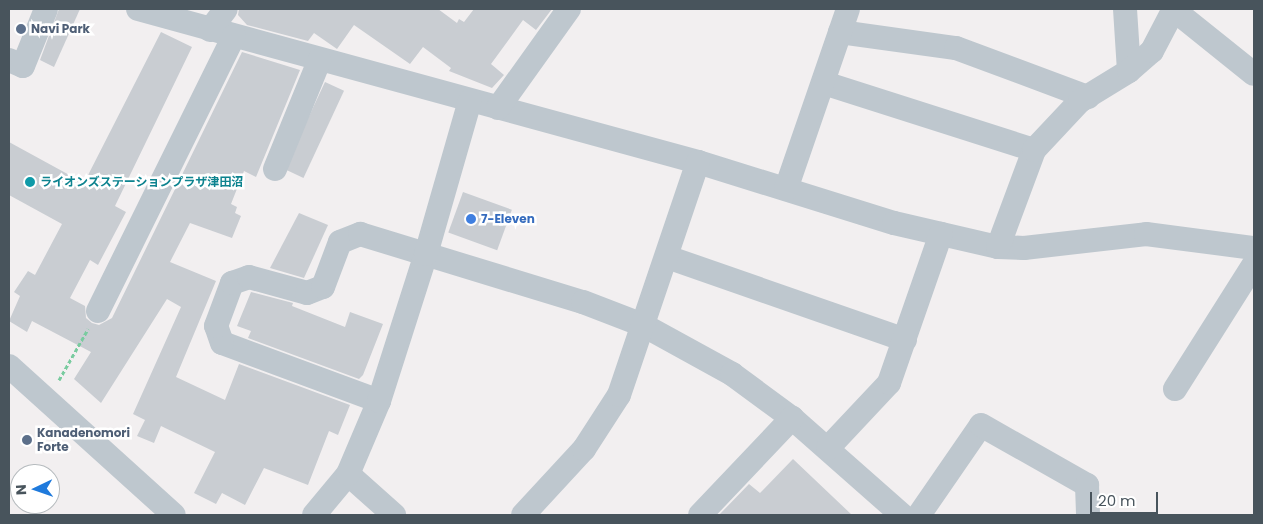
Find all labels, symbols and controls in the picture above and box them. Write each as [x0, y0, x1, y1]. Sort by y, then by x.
place label: Navi Park [31, 22, 90, 36]
marker: Navi Park [15, 23, 27, 35]
place label: ライオンズステーションプラザ津田沼 [40, 175, 244, 189]
marker: ライオンズステーションプラザ津田沼 [24, 176, 36, 188]
place label: 7-Eleven [481, 212, 535, 226]
marker: 7-Eleven [465, 213, 477, 225]
place label: Kanadenomori Forte [37, 426, 130, 454]
marker: Kanadenomori Forte [21, 434, 33, 446]
north arrow [10, 464, 60, 514]
scale bar [1093, 482, 1160, 514]
text: N [11, 484, 31, 496]
text: 20 m [1098, 490, 1136, 511]

